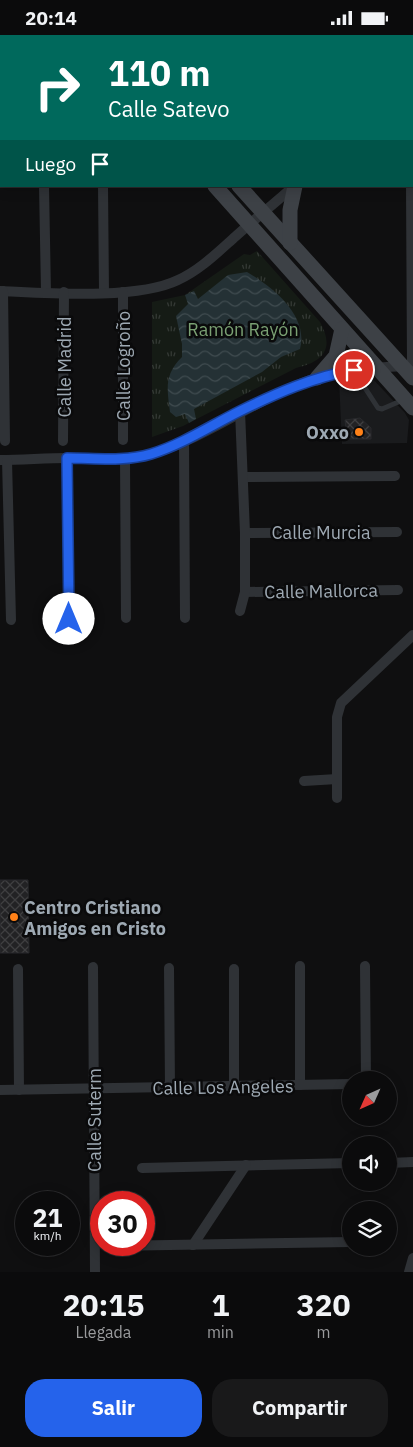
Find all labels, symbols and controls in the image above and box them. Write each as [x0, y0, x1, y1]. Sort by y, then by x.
text: 20:14 [25, 6, 77, 30]
text: 110 m [108, 50, 211, 96]
icon: right [25, 55, 90, 120]
text: Calle Satevo [108, 94, 230, 123]
icon: arrive [86, 150, 114, 178]
text: Luego [25, 152, 76, 176]
street label: Calle Logroño [112, 311, 135, 421]
street label: Calle Madrid [53, 317, 76, 417]
park label: Ramón Rayón [187, 318, 299, 341]
pin [333, 349, 375, 391]
icon: arrive [340, 356, 368, 384]
place label: Oxxo [306, 421, 349, 444]
marker: Oxxo [353, 426, 365, 438]
street label: Calle Murcia [271, 521, 371, 544]
street label: Calle Mallorca [264, 579, 378, 603]
position arrow [42, 592, 94, 644]
place label: Centro Cristiano Amigos en Cristo [24, 896, 166, 940]
marker: Centro Cristiano Amigos en Cristo [8, 911, 20, 923]
street label: Calle Suterm [83, 1068, 106, 1172]
north arrow [342, 1071, 398, 1126]
map controls [342, 1071, 397, 1256]
street label: Calle Los Angeles [152, 1074, 294, 1100]
button: sound [342, 1136, 397, 1191]
speed limit sign: 30 [90, 1191, 155, 1256]
text: 21 [32, 1201, 63, 1234]
button: layers [342, 1201, 397, 1256]
text: km/h [33, 1228, 62, 1243]
text: 20:15 [63, 1285, 144, 1324]
text: 1 [211, 1285, 229, 1324]
text: 320 [296, 1285, 350, 1324]
text: Llegada [75, 1322, 131, 1342]
text: min [207, 1322, 234, 1342]
text: m [316, 1322, 330, 1342]
button: Salir [25, 1379, 202, 1437]
button: Compartir [212, 1379, 388, 1437]

